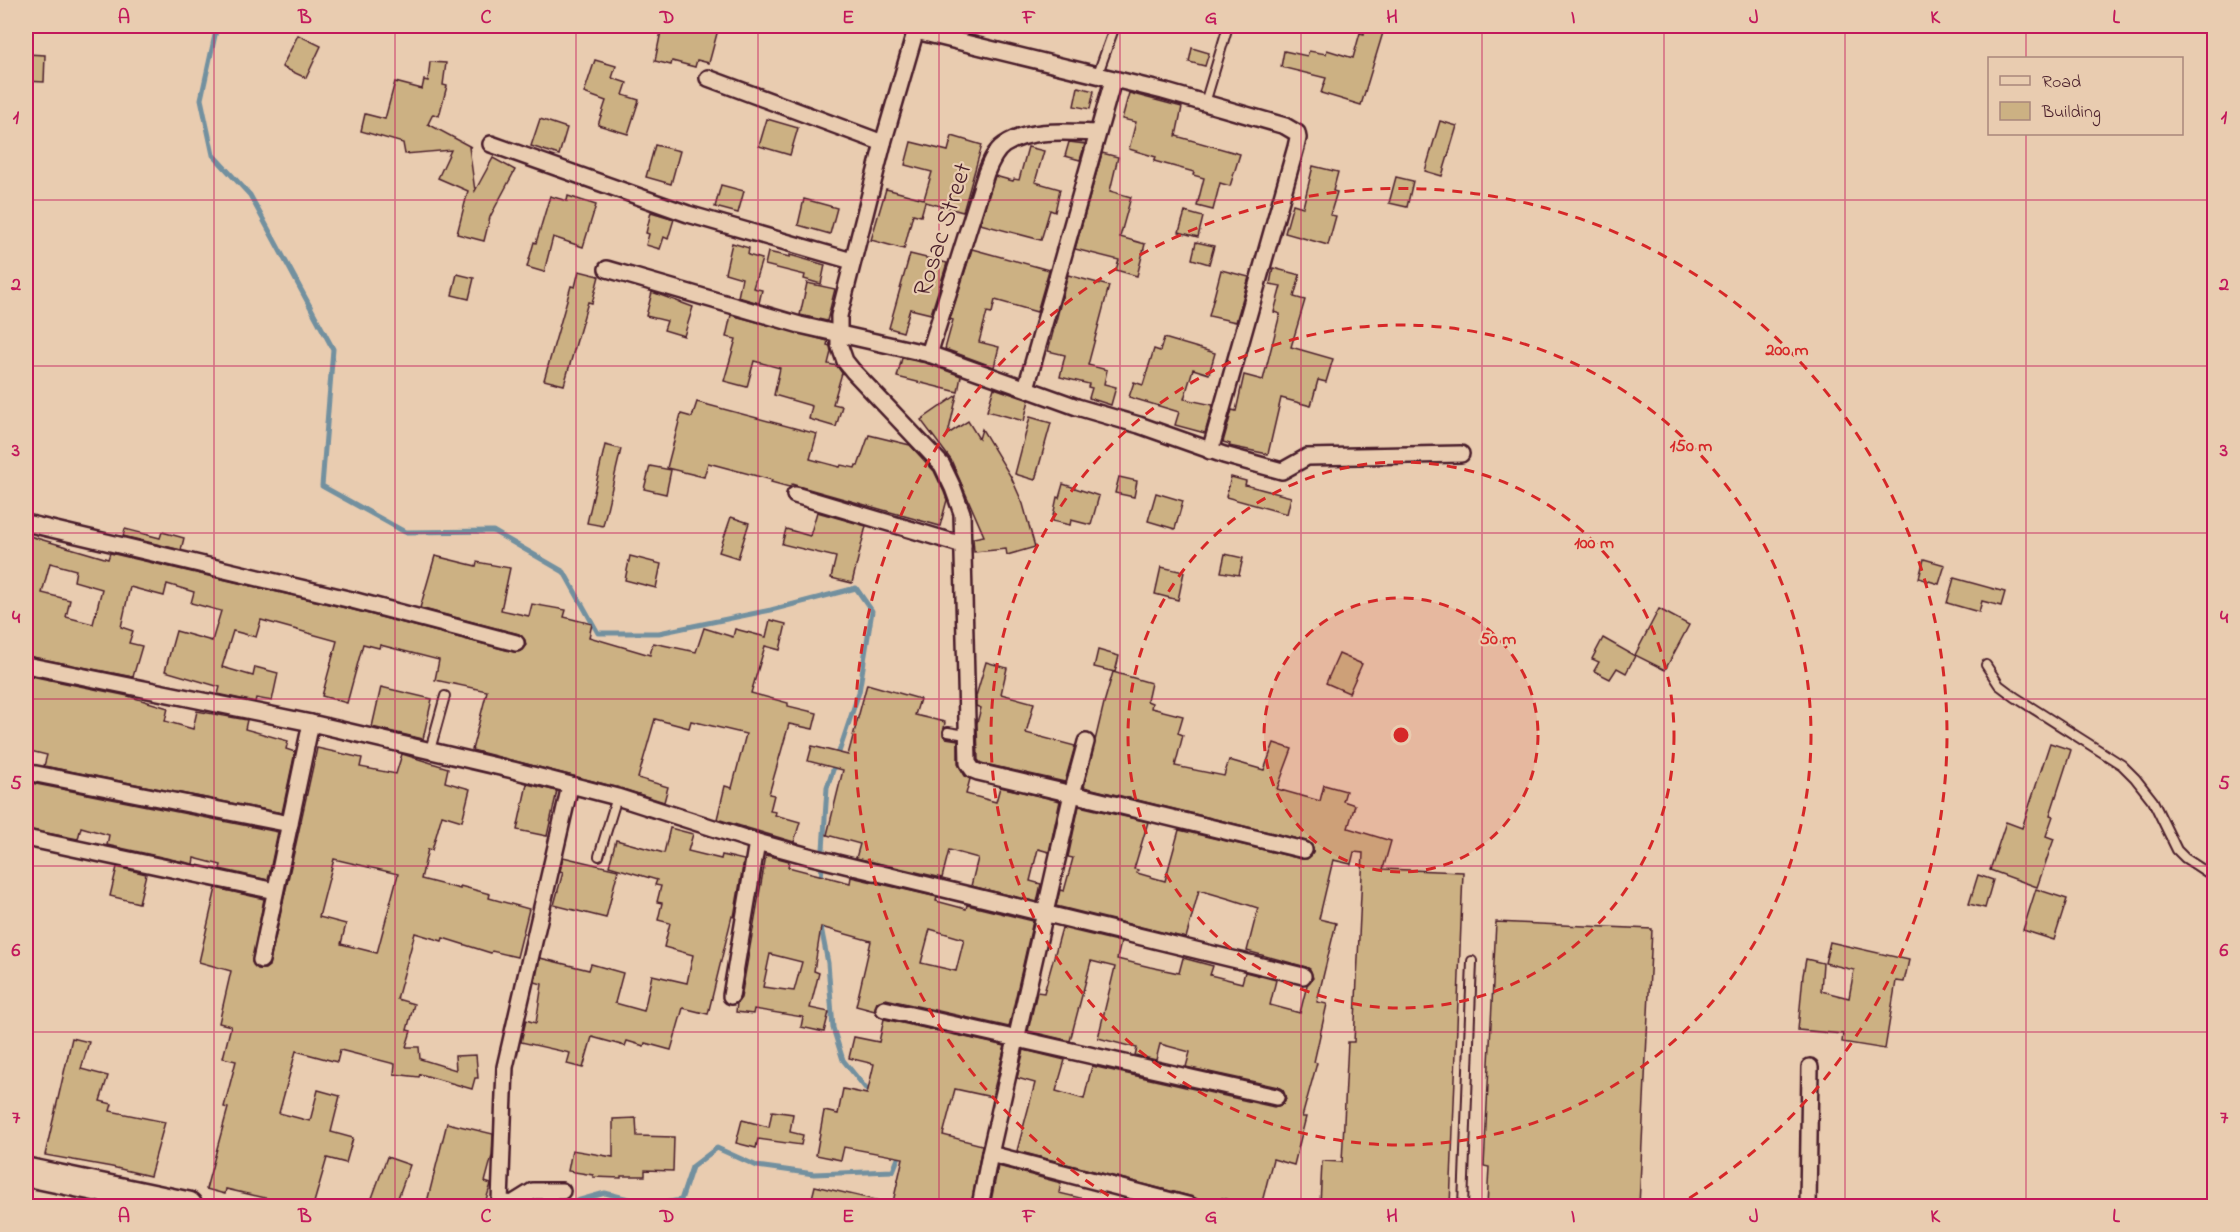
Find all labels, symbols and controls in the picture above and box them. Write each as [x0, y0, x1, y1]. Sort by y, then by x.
text: A [118, 4, 130, 33]
text: B [297, 4, 312, 33]
text: C [481, 4, 492, 33]
text: D [659, 4, 674, 33]
text: E [842, 4, 854, 33]
text: F [1022, 4, 1036, 33]
text: G [1205, 4, 1218, 33]
text: H [1386, 4, 1398, 33]
text: I [1571, 4, 1576, 33]
text: J [1749, 4, 1759, 33]
text: K [1930, 4, 1941, 33]
text: L [2112, 4, 2120, 33]
legend [1988, 57, 2183, 135]
text: Road [2042, 70, 2081, 96]
text: Building [2041, 100, 2101, 127]
text: 1 [13, 104, 20, 133]
text: 1 [2221, 104, 2228, 133]
street label: Rosac Street [904, 158, 984, 302]
text: 2 [10, 271, 21, 300]
text: 2 [2218, 271, 2229, 300]
text: 200 m [1765, 338, 1809, 364]
text: 150 m [1670, 434, 1712, 460]
text: 3 [11, 437, 20, 466]
text: 3 [2219, 437, 2228, 466]
text: 100 m [1574, 531, 1614, 557]
text: 4 [12, 604, 21, 633]
text: 4 [2220, 604, 2229, 633]
text: 50 m [1480, 627, 1516, 653]
centre of rings [1391, 725, 1411, 745]
text: 5 [10, 770, 22, 799]
text: 5 [2218, 770, 2230, 799]
text: 6 [12, 937, 21, 966]
text: 6 [2220, 937, 2229, 966]
text: 7 [12, 1104, 21, 1133]
text: 7 [2220, 1104, 2229, 1133]
text: A [118, 1203, 130, 1232]
text: B [297, 1203, 312, 1232]
text: C [481, 1203, 492, 1232]
text: D [659, 1203, 674, 1232]
text: E [842, 1203, 854, 1232]
text: F [1022, 1203, 1036, 1232]
text: G [1205, 1203, 1218, 1232]
text: H [1386, 1203, 1398, 1232]
text: I [1571, 1203, 1576, 1232]
text: J [1749, 1203, 1759, 1232]
text: K [1930, 1203, 1941, 1232]
text: L [2112, 1203, 2120, 1232]

